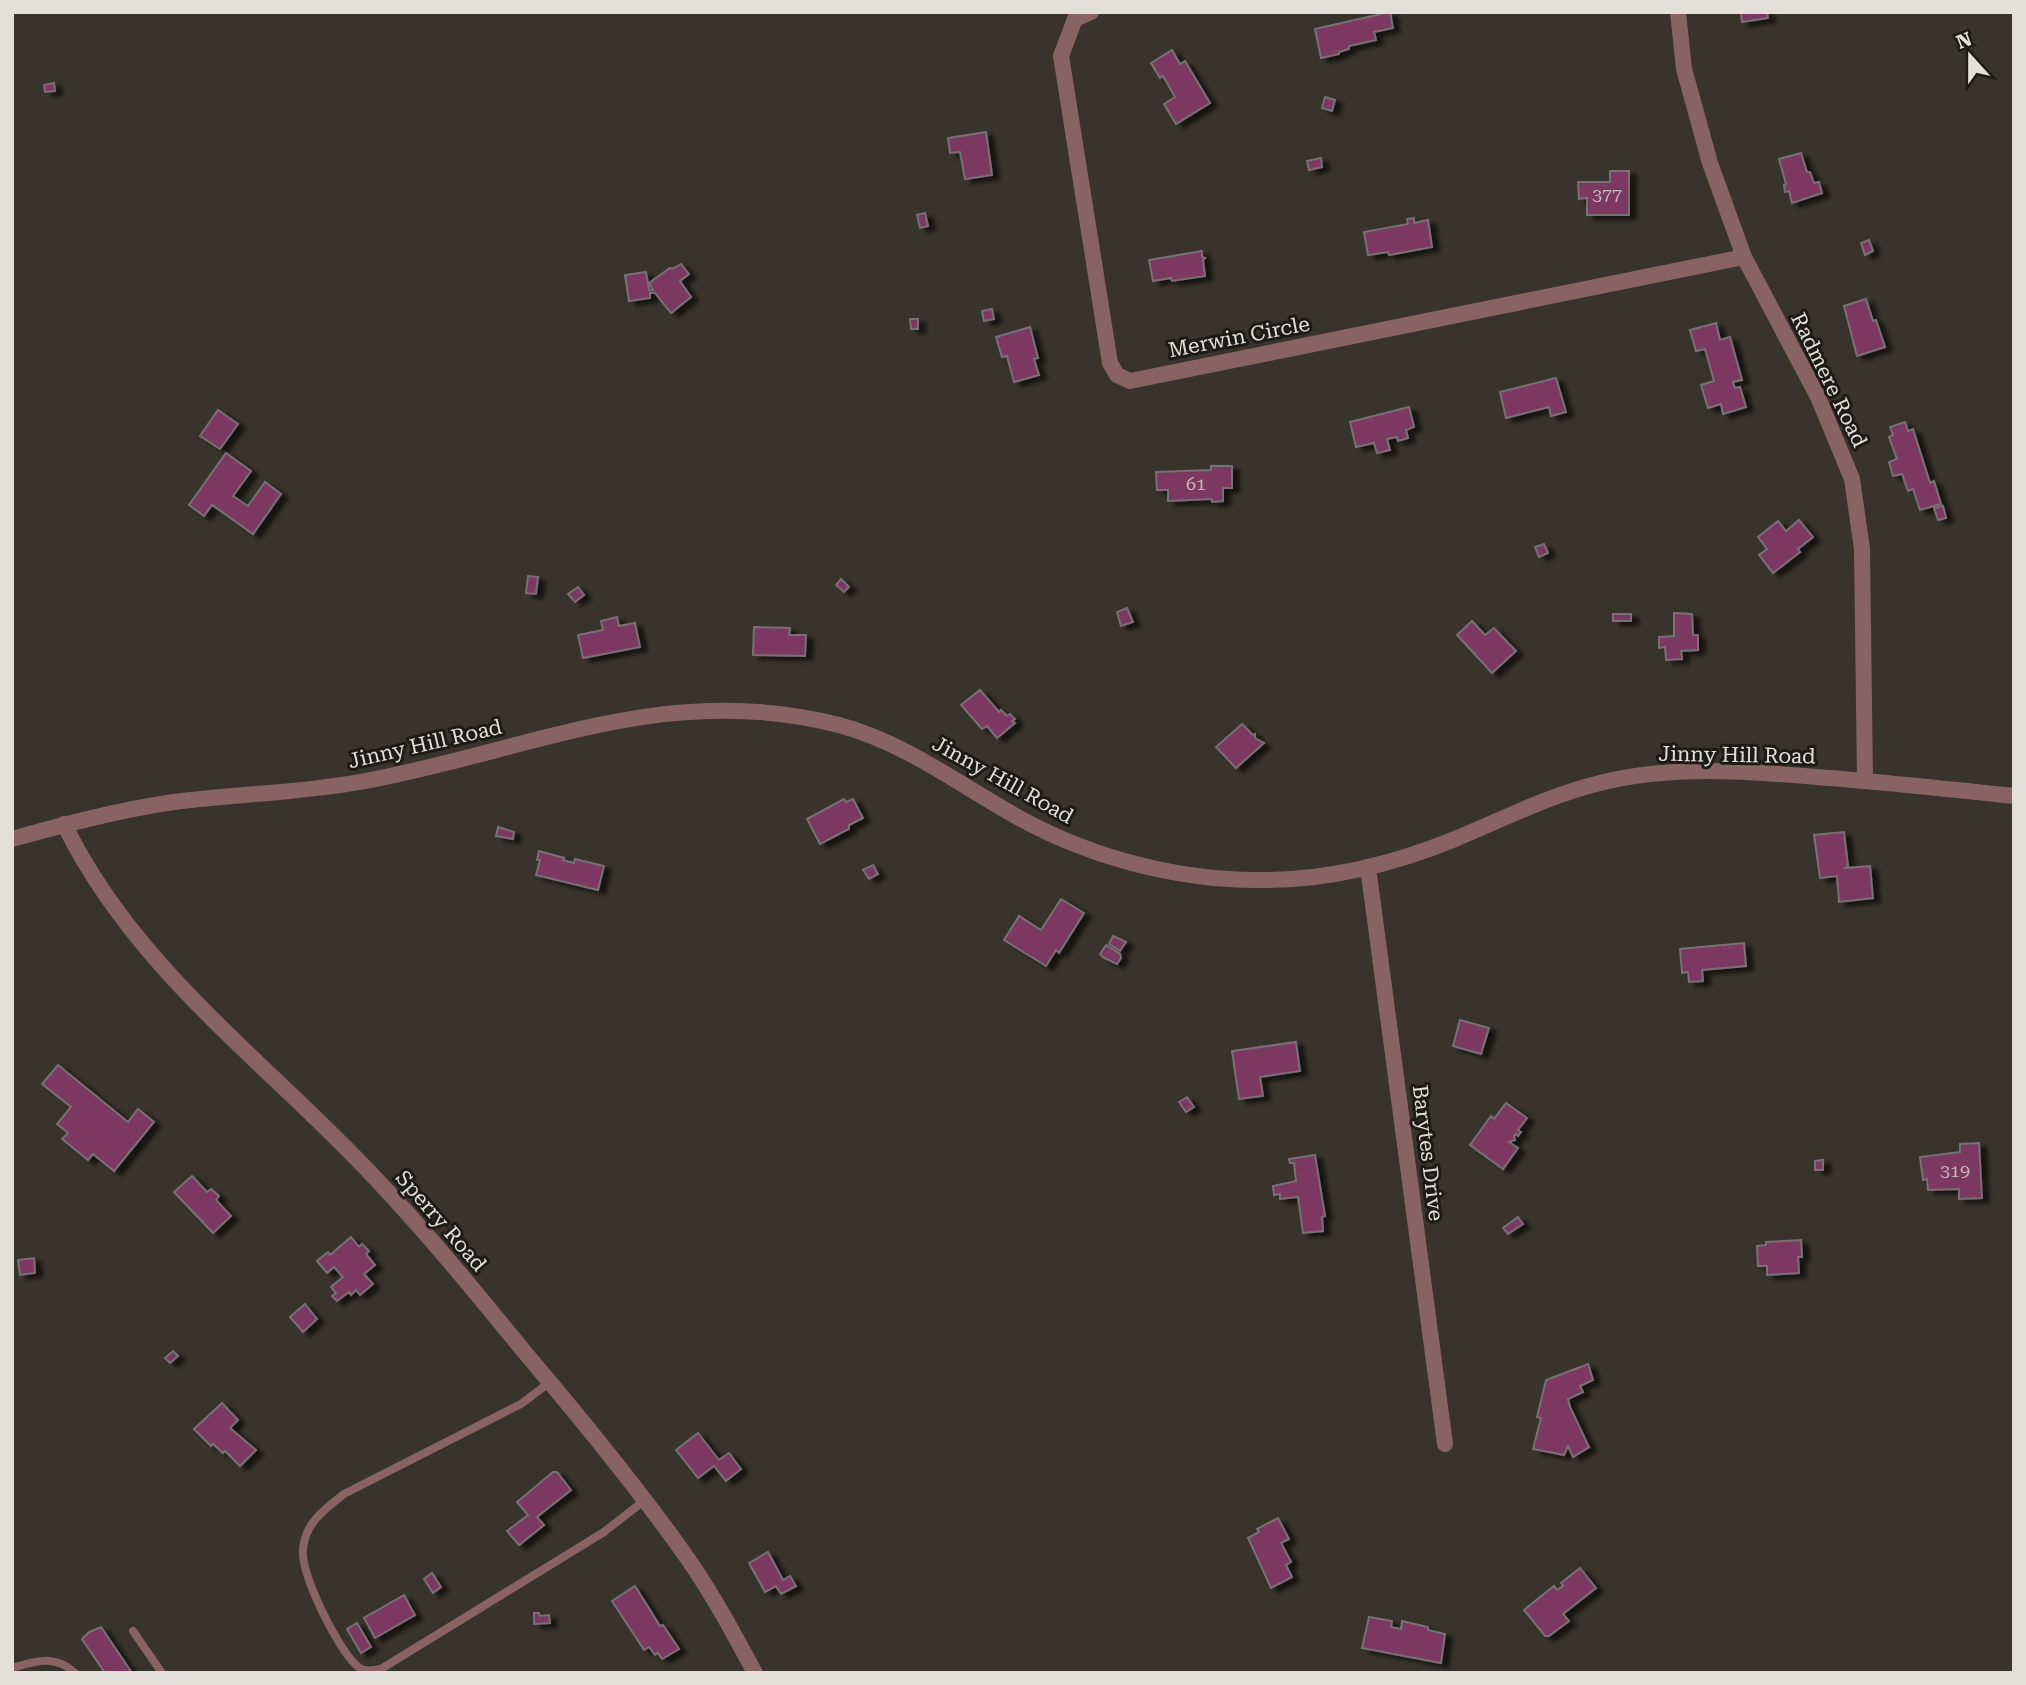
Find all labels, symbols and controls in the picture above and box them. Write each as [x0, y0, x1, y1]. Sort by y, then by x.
north arrow [1935, 21, 2005, 91]
text: N [1953, 27, 1975, 54]
house number: 377 [1592, 184, 1622, 205]
street label: Radmere Road [1786, 309, 1872, 452]
street label: Merwin Circle [1166, 312, 1312, 362]
house number: 61 [1186, 473, 1206, 494]
street label: Jinny Hill Road [346, 715, 505, 773]
street label: Jinny Hill Road [928, 731, 1078, 829]
street label: Jinny Hill Road [1658, 742, 1816, 768]
street label: Barytes Drive [1408, 1084, 1448, 1222]
house number: 319 [1940, 1160, 1970, 1181]
street label: Sperry Road [391, 1166, 492, 1277]

